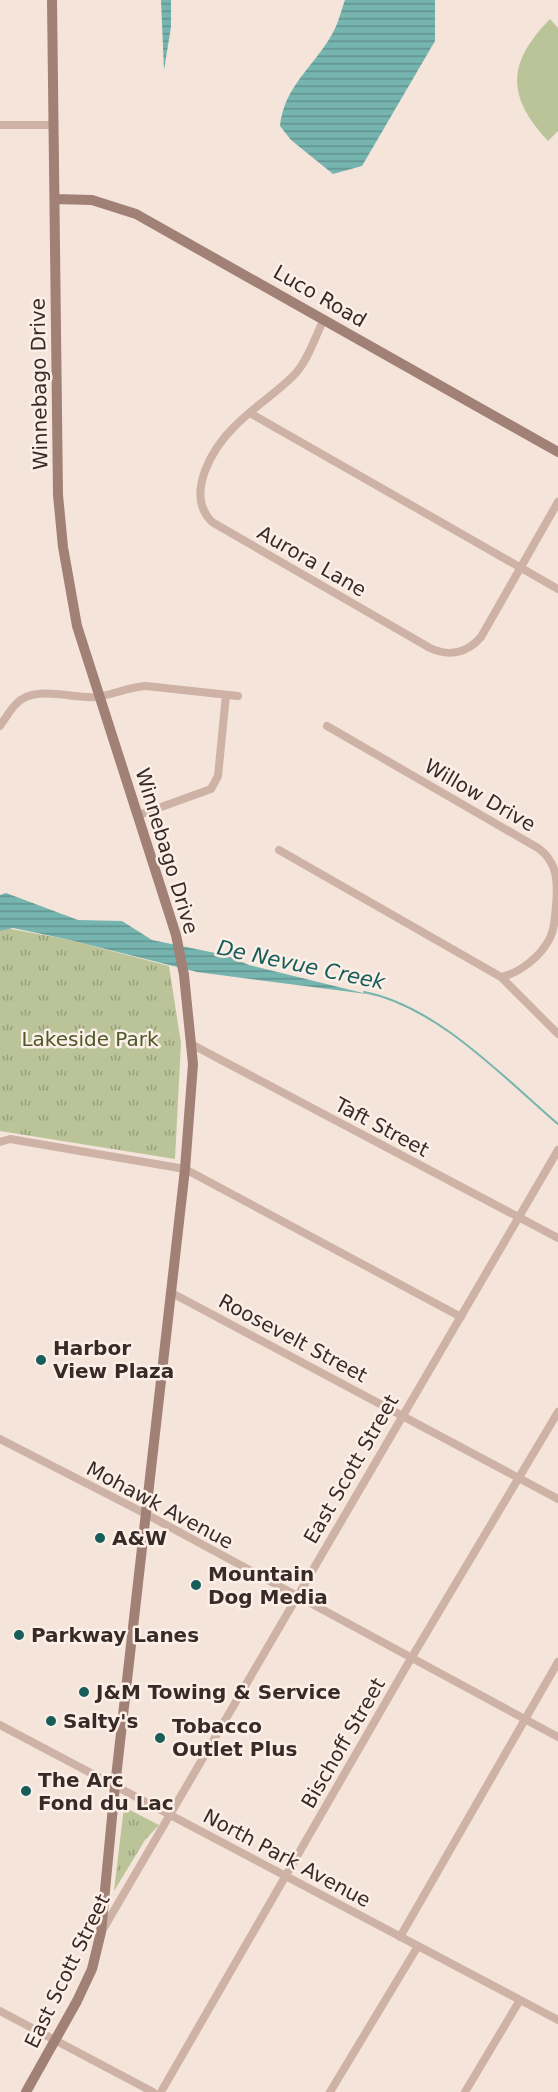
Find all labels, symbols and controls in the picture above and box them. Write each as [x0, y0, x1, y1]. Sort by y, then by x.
street label: Luco Road [269, 260, 371, 332]
street label: Winnebago Drive [25, 298, 53, 470]
street label: Aurora Lane [253, 520, 371, 602]
street label: Willow Drive [420, 754, 540, 836]
street label: Winnebago Drive [130, 765, 204, 937]
water label: De Nevue Creek [215, 935, 388, 995]
park label: Lakeside Park [21, 1027, 159, 1051]
street label: Taft Street [330, 1092, 433, 1162]
street label: Roosevelt Street [215, 1289, 372, 1387]
place label: Harbor View Plaza [53, 1336, 174, 1383]
marker: Harbor View Plaza [34, 1353, 48, 1367]
street label: East Scott Street [299, 1390, 404, 1548]
street label: Mohawk Avenue [82, 1456, 238, 1554]
place label: A&W [112, 1526, 167, 1550]
marker: A&W [93, 1531, 107, 1545]
place label: Mountain Dog Media [208, 1562, 328, 1609]
marker: Mountain Dog Media [189, 1578, 203, 1592]
place label: Parkway Lanes [31, 1623, 199, 1647]
marker: Parkway Lanes [12, 1628, 26, 1642]
street label: Bischoff Street [296, 1673, 390, 1812]
place label: J&M Towing & Service [94, 1680, 341, 1704]
marker: J&M Towing & Service [77, 1685, 91, 1699]
place label: Salty's [63, 1709, 138, 1733]
marker: Salty's [44, 1714, 58, 1728]
place label: Tobacco Outlet Plus [172, 1714, 297, 1761]
marker: Tobacco Outlet Plus [153, 1731, 167, 1745]
place label: The Arc Fond du Lac [38, 1768, 174, 1815]
marker: The Arc Fond du Lac [19, 1784, 33, 1798]
street label: North Park Avenue [199, 1804, 375, 1912]
street label: East Scott Street [19, 1890, 115, 2052]

